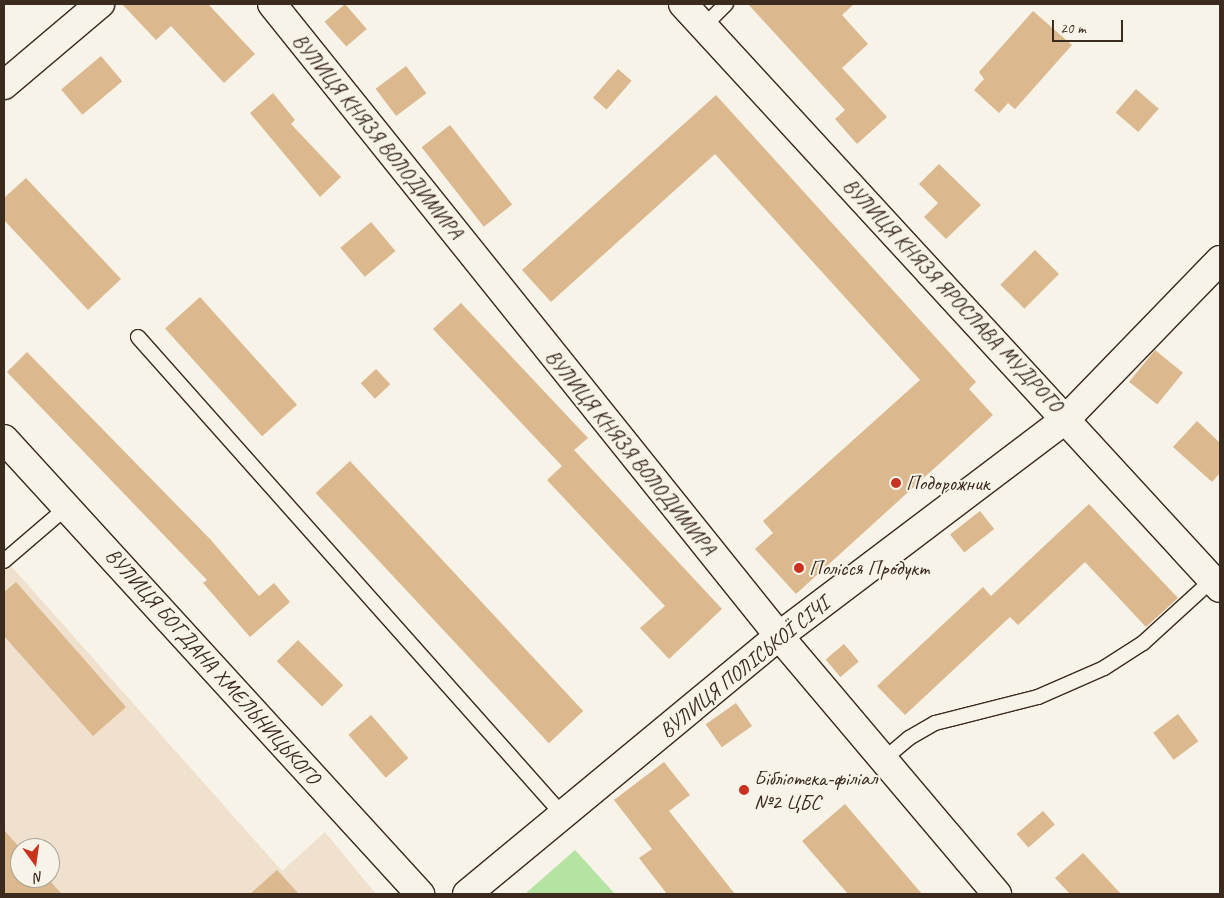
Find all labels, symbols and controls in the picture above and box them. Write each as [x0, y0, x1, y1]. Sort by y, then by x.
scale bar [1054, 10, 1125, 42]
text: 20 m [1060, 19, 1086, 38]
street label: ВУЛИЦЯ КНЯЗЯ ВОЛОДИМИРА [287, 28, 469, 244]
street label: ВУЛИЦЯ КНЯЗЯ ЯРОСЛАВА МУДРОГО [838, 173, 1068, 417]
street label: ВУЛИЦЯ КНЯЗЯ ВОЛОДИМИРА [540, 344, 722, 560]
place label: Подорожник [906, 470, 989, 496]
marker: Подорожник [890, 477, 902, 489]
street label: ВУЛИЦЯ БОГДАНА ХМЕЛЬНИЦЬКОГО [100, 542, 326, 790]
place label: Полісся Продукт [809, 555, 928, 581]
marker: Полісся Продукт [793, 562, 805, 574]
street label: ВУЛИЦЯ ПОЛІСЬКОЇ СІЧІ [654, 591, 834, 743]
place label: Бібліотека-філіал №2 ЦБС [754, 765, 877, 815]
marker: Бібліотека-філіал №2 ЦБС [738, 784, 750, 796]
north arrow [10, 838, 60, 888]
text: N [32, 868, 45, 886]

